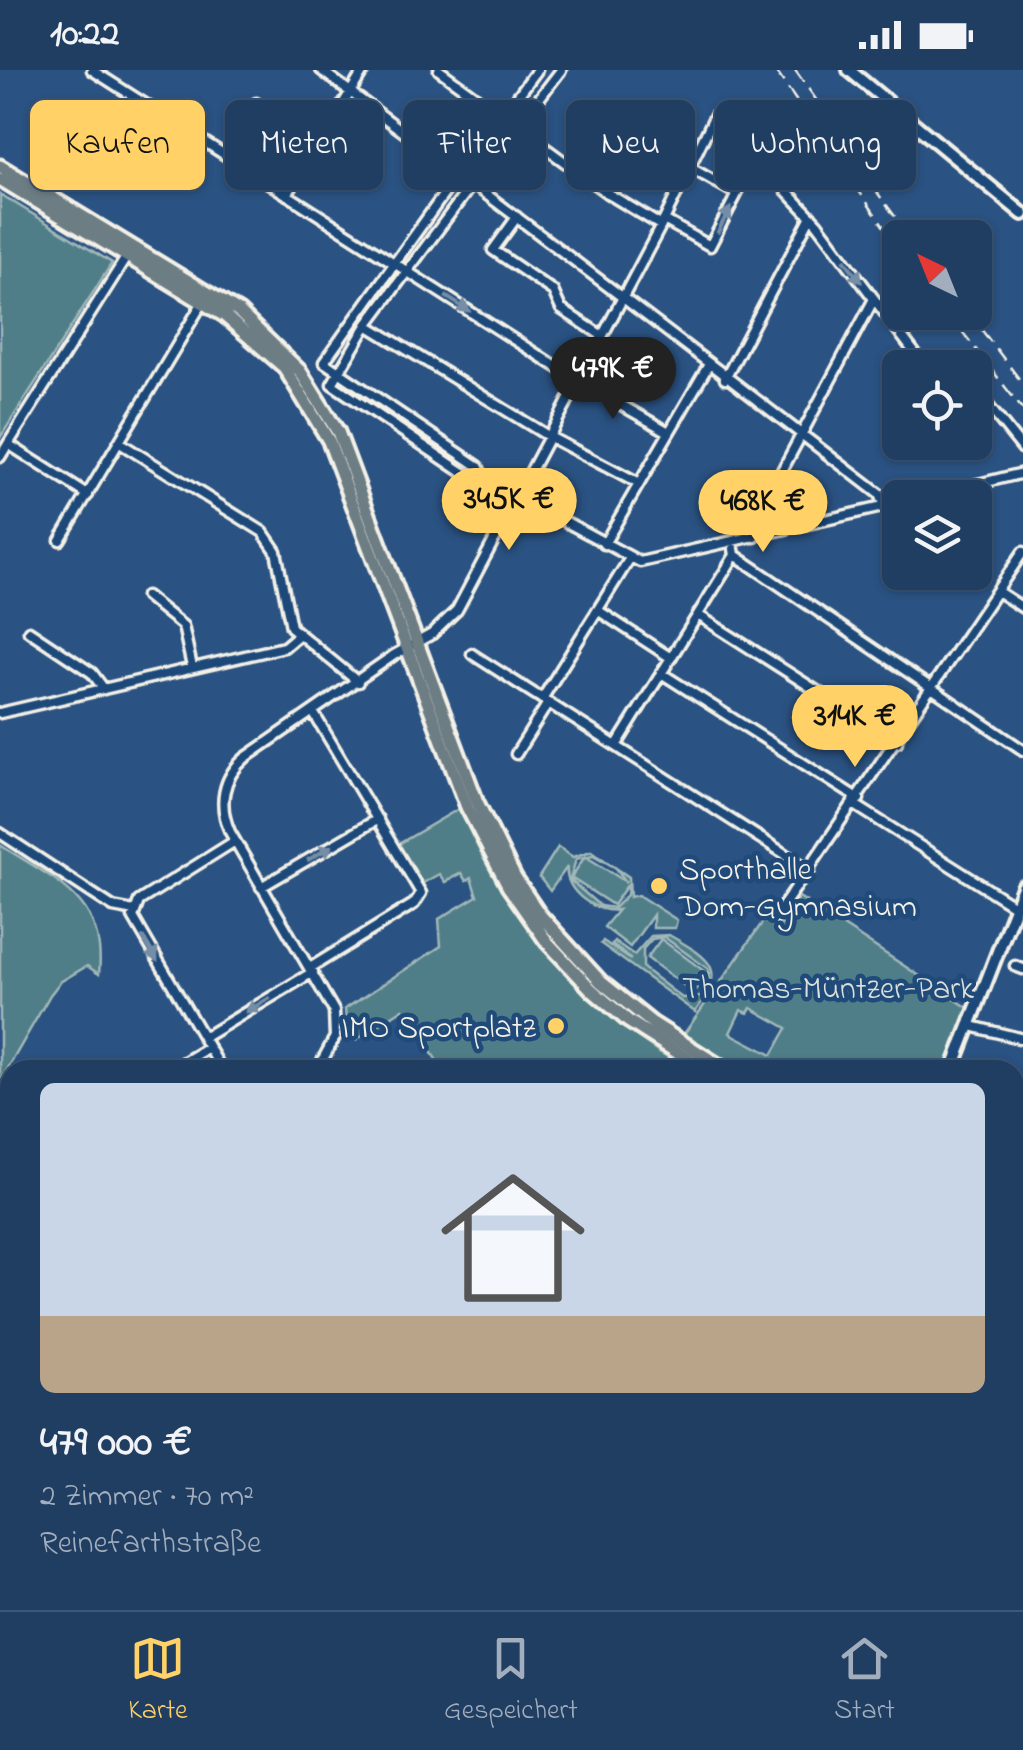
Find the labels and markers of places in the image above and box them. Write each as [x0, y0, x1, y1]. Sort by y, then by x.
pin: 479K € [532, 337, 694, 422]
pin: 345K € [428, 468, 590, 553]
pin: 468K € [682, 470, 844, 555]
pin: 314K € [774, 685, 936, 770]
place label: Sporthalle Dom-Gymnasium [678, 848, 917, 932]
marker: Sporthalle Dom-Gymnasium [648, 875, 670, 897]
place label: IMO Sportplatz [342, 1006, 537, 1053]
marker: IMO Sportplatz [545, 1015, 567, 1037]

